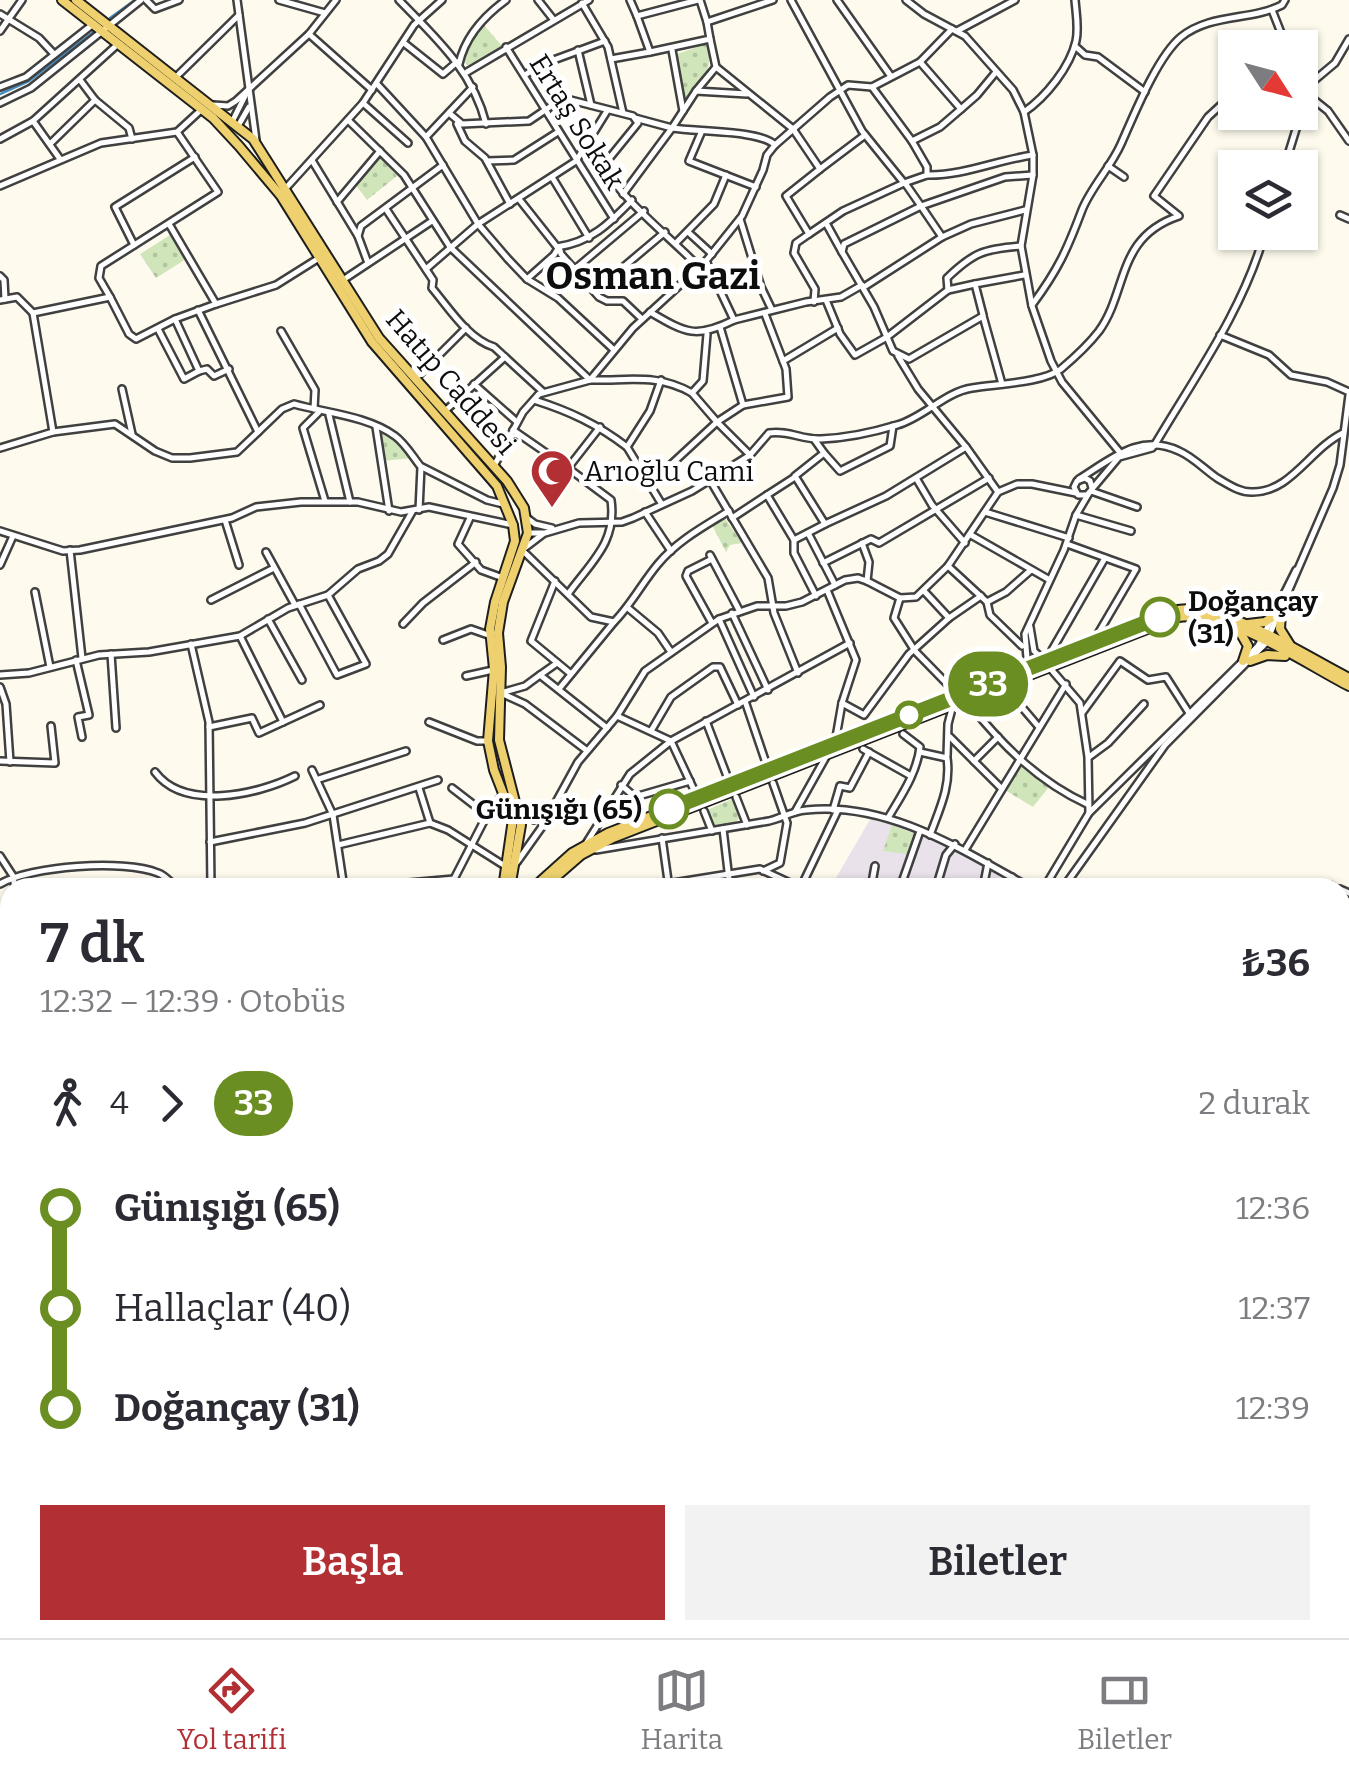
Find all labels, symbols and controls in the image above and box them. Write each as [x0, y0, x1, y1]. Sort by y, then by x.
north arrow [1218, 30, 1318, 130]
map controls [1218, 30, 1318, 250]
street label: Ertaş Sokak [523, 48, 632, 196]
button: layers [1218, 150, 1318, 250]
district label: Osman Gazi [546, 253, 760, 299]
street label: Hatıp Caddesi [379, 303, 523, 461]
mosque icon: Arıoğlu Cami [529, 448, 575, 509]
place label: Arıoğlu Cami [584, 455, 754, 488]
place label: Doğançay (31) [1188, 585, 1318, 650]
marker: Doğançay (31) [1141, 598, 1179, 636]
line badge: 33 [943, 652, 1033, 716]
text: 33 [968, 663, 1008, 705]
unlabelled marker [896, 702, 922, 728]
marker: Günışığı (65) [650, 790, 688, 828]
place label: Günışığı (65) [476, 793, 642, 826]
text: 7 dk [40, 911, 144, 977]
text: ₺36 [1240, 940, 1310, 986]
text: 12:32 – 12:39 · Otobüs [40, 982, 346, 1020]
icon: walk [40, 1076, 95, 1131]
icon: forward [144, 1076, 199, 1131]
text: 33 [234, 1082, 273, 1124]
text: 4 [110, 1084, 129, 1122]
text: 2 durak [1199, 1084, 1310, 1122]
text: Günışığı (65) [114, 1185, 340, 1231]
text: 12:36 [1236, 1189, 1310, 1227]
text: Hallaçlar (40) [114, 1285, 351, 1331]
text: 12:37 [1239, 1289, 1310, 1327]
text: Doğançay (31) [114, 1385, 359, 1431]
text: 12:39 [1236, 1389, 1310, 1427]
button: Başla [40, 1505, 665, 1620]
button: Biletler [685, 1505, 1310, 1620]
tab: Yol tarifi [177, 1663, 287, 1756]
tab: Harita [640, 1663, 723, 1756]
tab: Biletler [1077, 1663, 1172, 1756]

